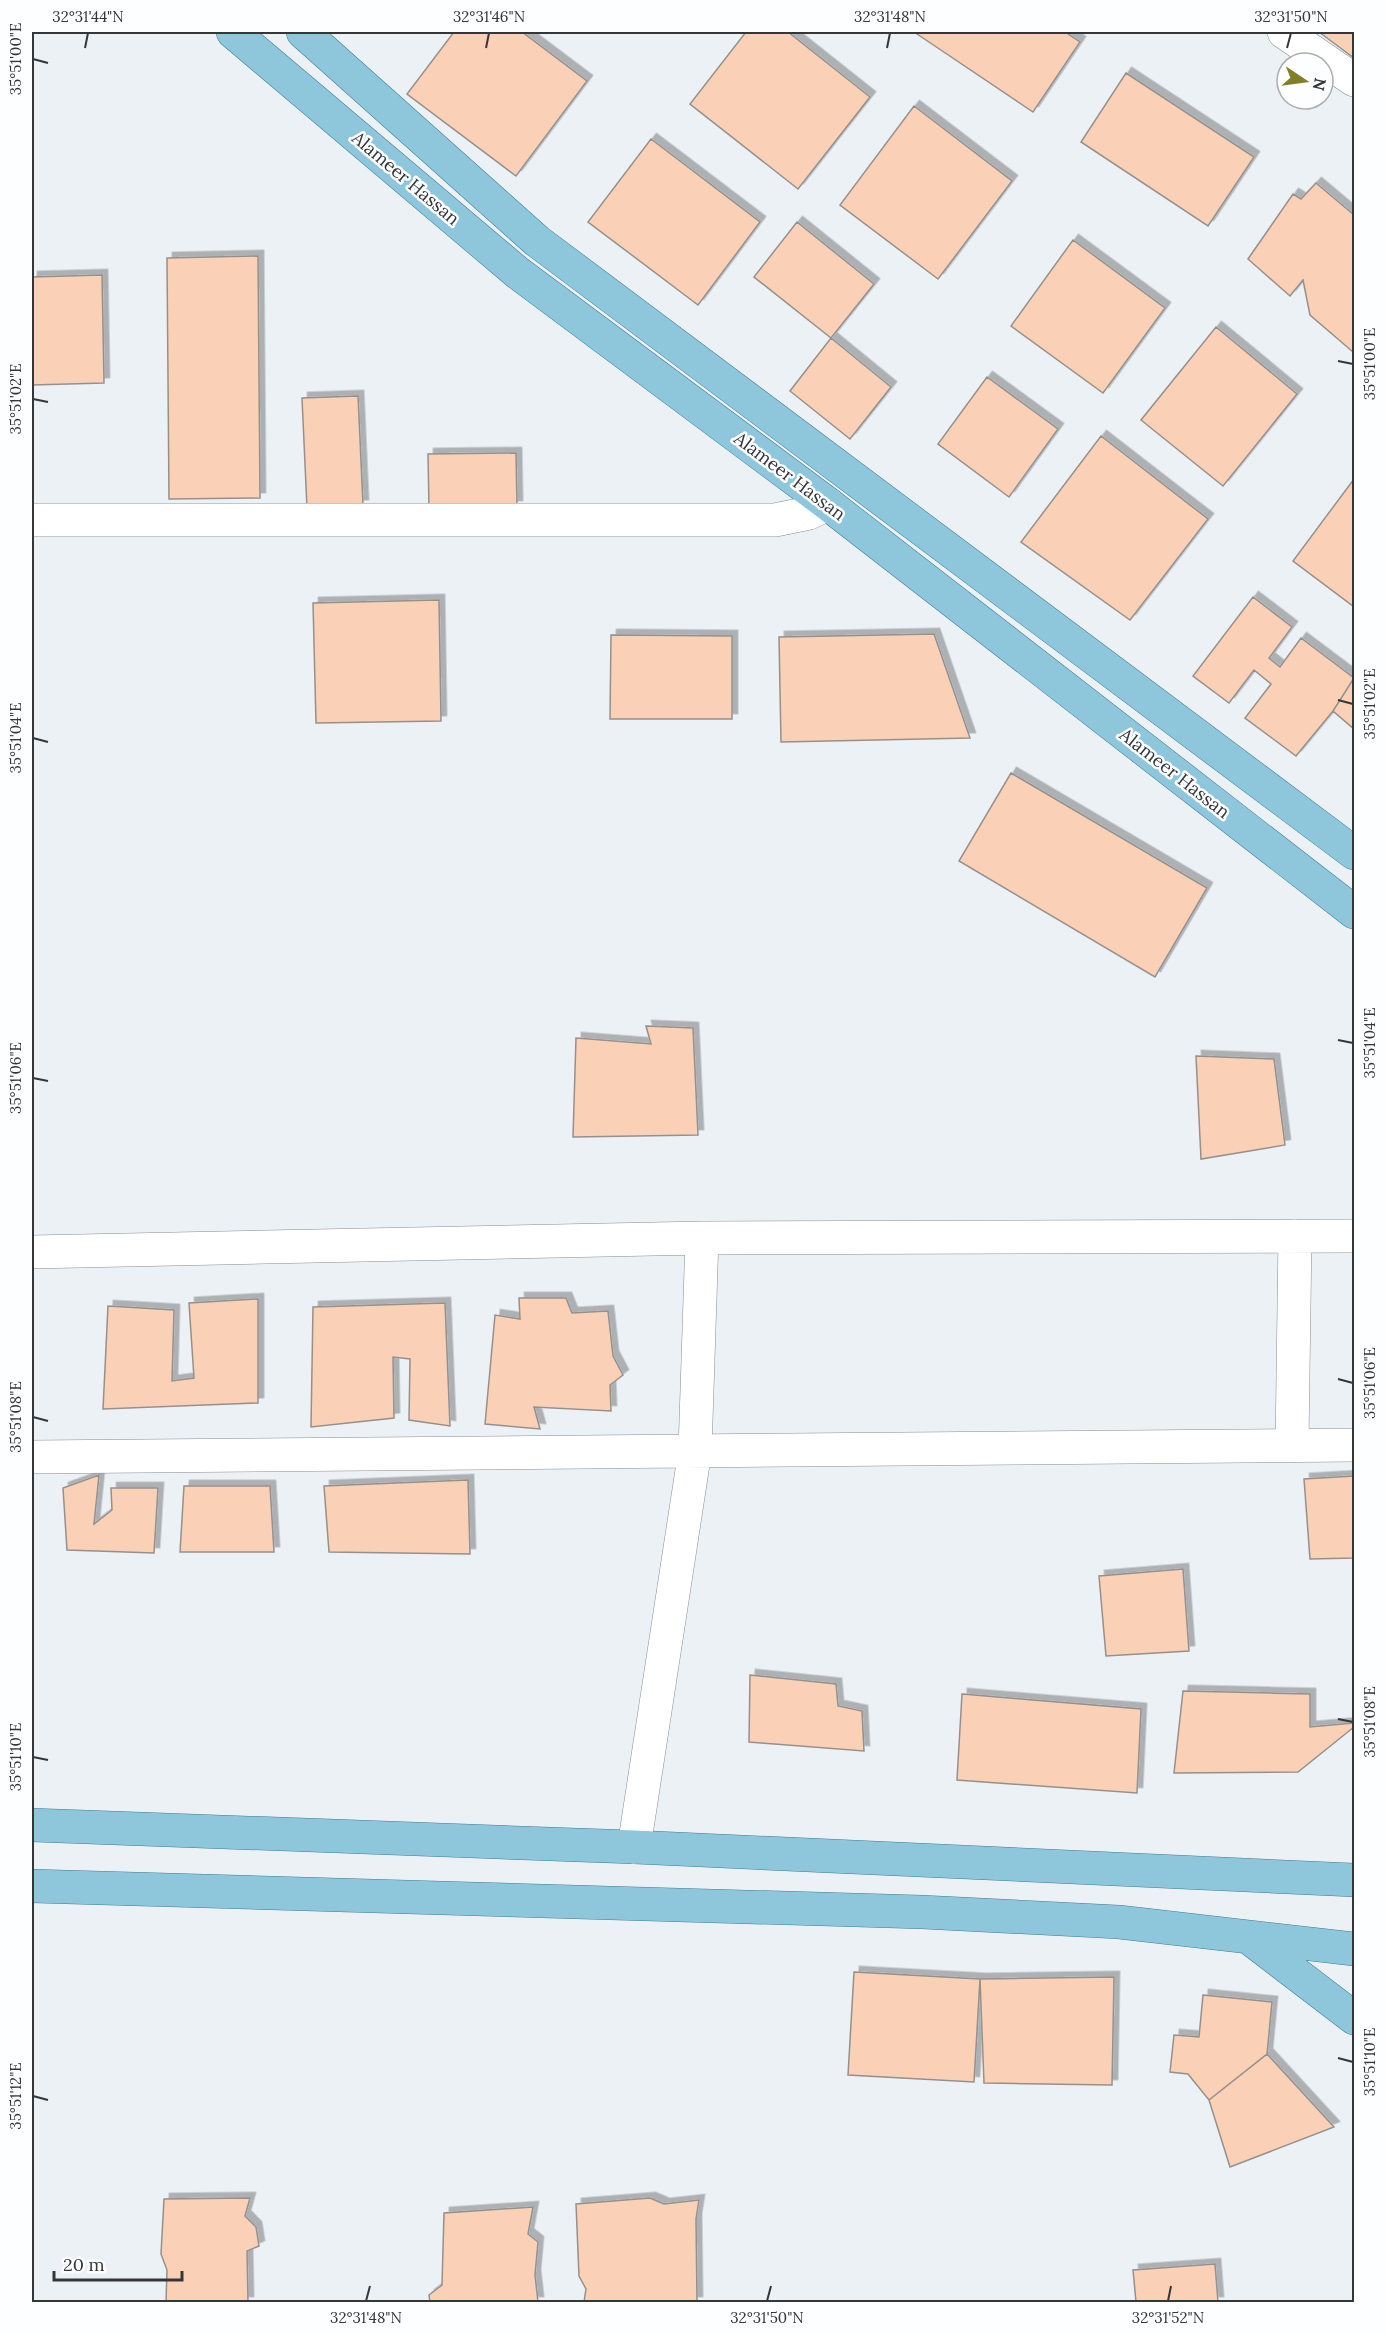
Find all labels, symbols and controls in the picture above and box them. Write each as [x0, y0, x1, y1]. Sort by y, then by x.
text: 32°31'44"N [52, 7, 124, 26]
text: 32°31'46"N [453, 7, 525, 26]
text: 32°31'48"N [854, 7, 926, 26]
text: 32°31'50"N [1254, 7, 1328, 26]
text: 35°51'00"E [6, 23, 25, 95]
north arrow [1275, 51, 1335, 111]
text: N [1308, 76, 1331, 93]
street label: Alameer Hassan [347, 126, 465, 230]
text: 35°51'00"E [1360, 328, 1379, 400]
text: 35°51'02"E [6, 363, 25, 435]
street label: Alameer Hassan [729, 426, 850, 525]
text: 35°51'02"E [1360, 668, 1379, 740]
text: 35°51'04"E [6, 702, 25, 774]
street label: Alameer Hassan [1115, 722, 1235, 823]
text: 35°51'04"E [1360, 1007, 1379, 1079]
text: 35°51'06"E [6, 1042, 25, 1114]
text: 35°51'06"E [1360, 1347, 1379, 1419]
text: 35°51'08"E [6, 1381, 25, 1453]
text: 35°51'08"E [1360, 1686, 1379, 1758]
text: 35°51'10"E [6, 1723, 25, 1791]
text: 35°51'10"E [1360, 2028, 1379, 2096]
text: 35°51'12"E [6, 2062, 25, 2130]
scale bar [54, 2244, 182, 2282]
text: 20 m [63, 2253, 105, 2276]
text: 32°31'48"N [330, 2308, 402, 2327]
text: 32°31'50"N [730, 2308, 804, 2327]
text: 32°31'52"N [1132, 2308, 1204, 2327]

